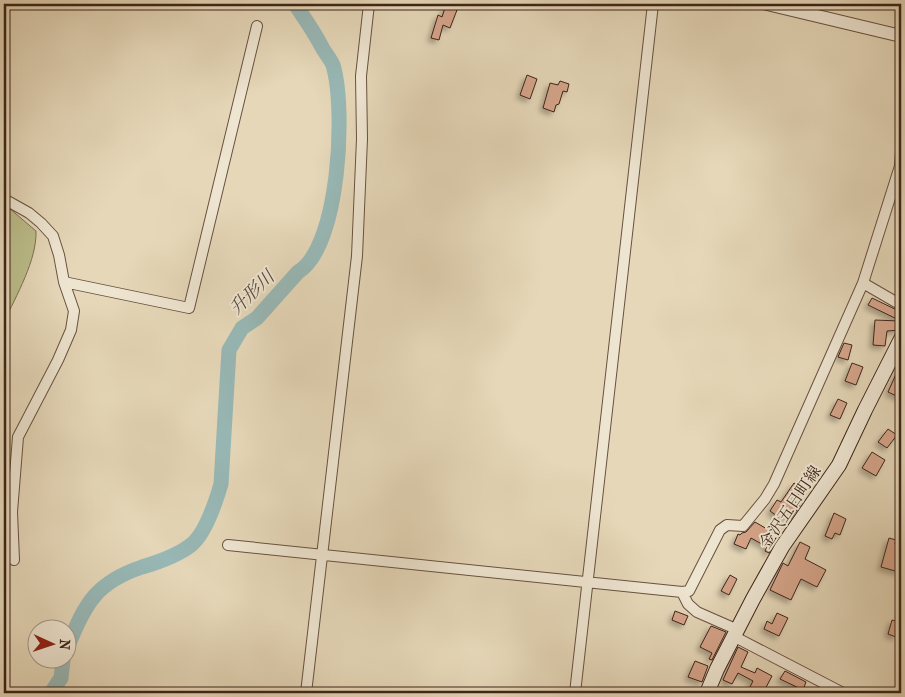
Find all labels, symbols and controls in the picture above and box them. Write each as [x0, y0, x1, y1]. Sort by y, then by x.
water label: 升形川 [225, 265, 280, 319]
street label: 金沢五日町線 [755, 462, 825, 552]
north arrow [28, 620, 78, 670]
text: N [56, 639, 73, 651]

